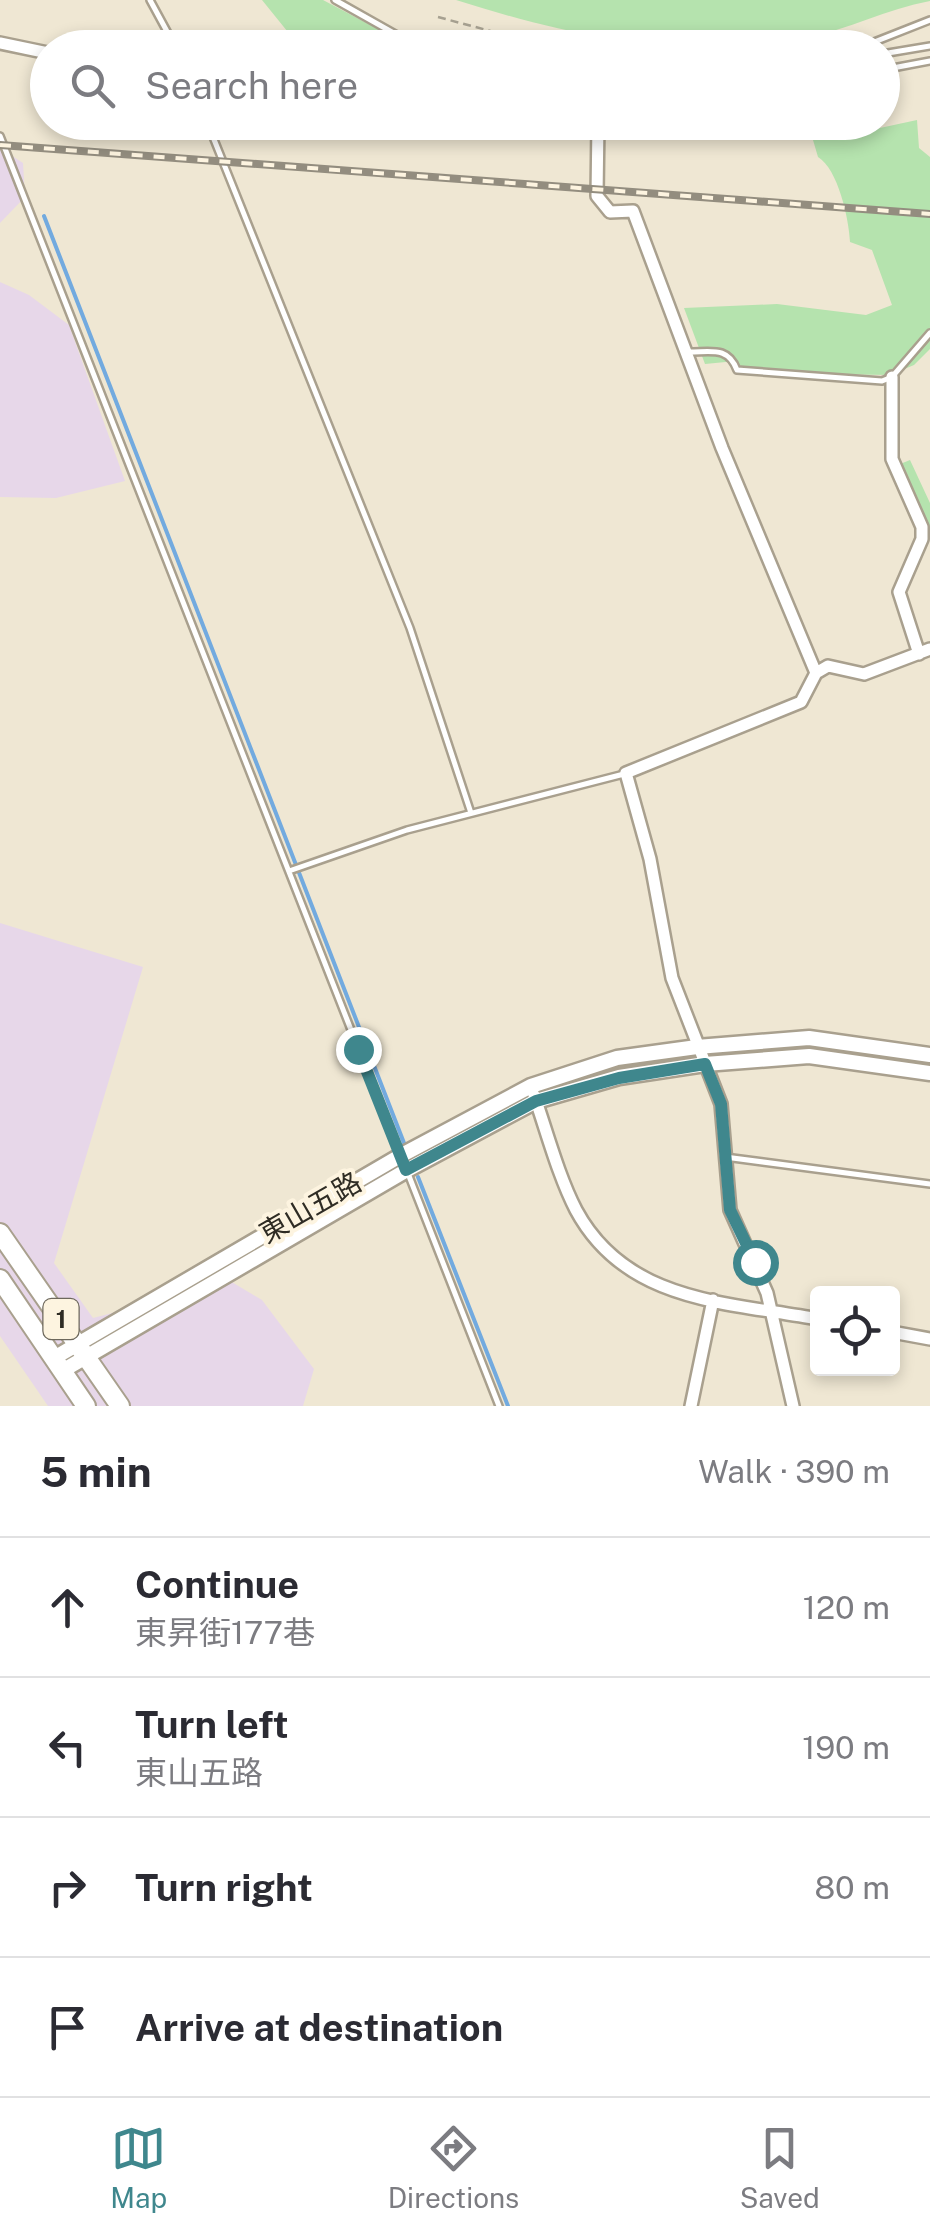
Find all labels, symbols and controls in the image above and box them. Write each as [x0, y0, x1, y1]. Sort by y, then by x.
search box [30, 30, 900, 140]
icon: search [65, 58, 120, 113]
text: Search here [145, 63, 358, 108]
route end [336, 1027, 382, 1073]
street label: 東山五路 [253, 1165, 367, 1249]
route start [733, 1240, 779, 1286]
map controls [810, 1286, 900, 1376]
button: locate [810, 1286, 900, 1376]
road number: 1 [44, 1299, 78, 1339]
text: 5 min [40, 1447, 152, 1496]
text: Walk · 390 m [698, 1453, 890, 1490]
text: Continue [135, 1562, 299, 1607]
icon: ahead [40, 1580, 95, 1635]
text: 120 m [803, 1589, 890, 1626]
text: 東昇街177巷 [135, 1614, 315, 1651]
text: Turn left [135, 1702, 289, 1747]
icon: left [40, 1720, 95, 1775]
text: 190 m [802, 1729, 890, 1766]
text: 東山五路 [135, 1754, 263, 1791]
icon: right [40, 1860, 95, 1915]
text: Turn right [135, 1865, 313, 1910]
text: 80 m [814, 1869, 890, 1906]
icon: arrive [40, 2000, 95, 2055]
text: Arrive at destination [135, 2005, 503, 2050]
tab: Map [110, 2121, 167, 2214]
tab: Directions [388, 2121, 519, 2214]
tab: Saved [740, 2121, 820, 2214]

